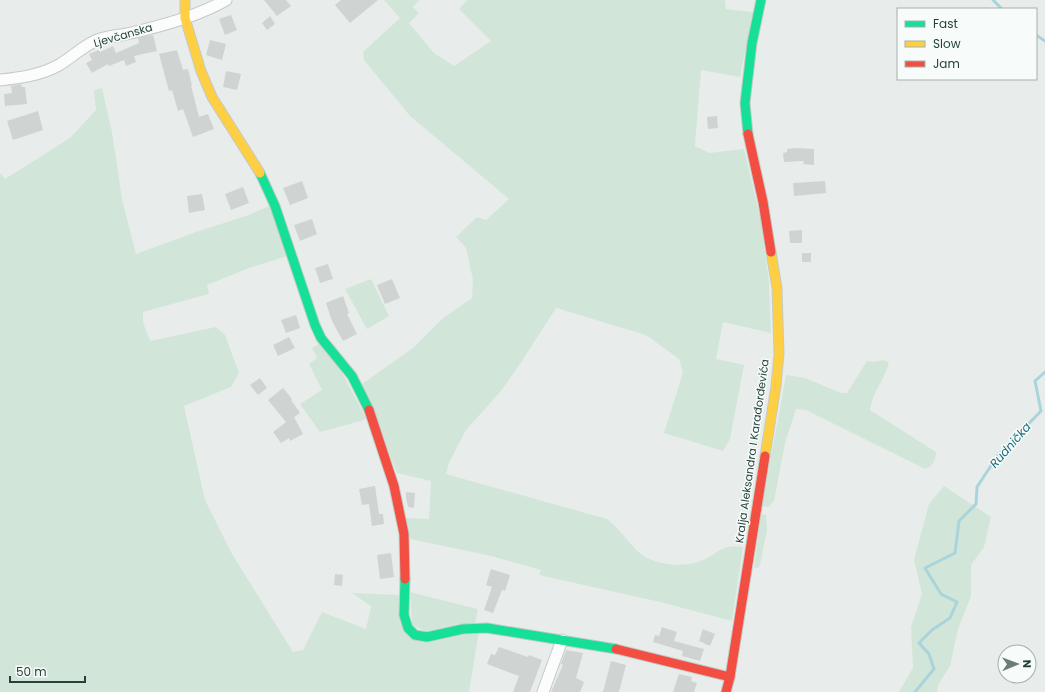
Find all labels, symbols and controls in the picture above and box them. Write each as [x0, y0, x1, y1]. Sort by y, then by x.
legend [897, 8, 1037, 80]
text: Fast [933, 15, 958, 32]
street label: Ljevčanska [92, 19, 154, 51]
text: Slow [933, 35, 961, 52]
text: Jam [933, 55, 960, 72]
street label: Kralja Aleksandra I Karađorđevića [731, 358, 773, 544]
water label: Rudnička [985, 419, 1035, 471]
north arrow [997, 644, 1037, 684]
scale bar [10, 658, 85, 684]
text: N [1019, 660, 1035, 668]
text: 50 m [16, 663, 47, 680]

